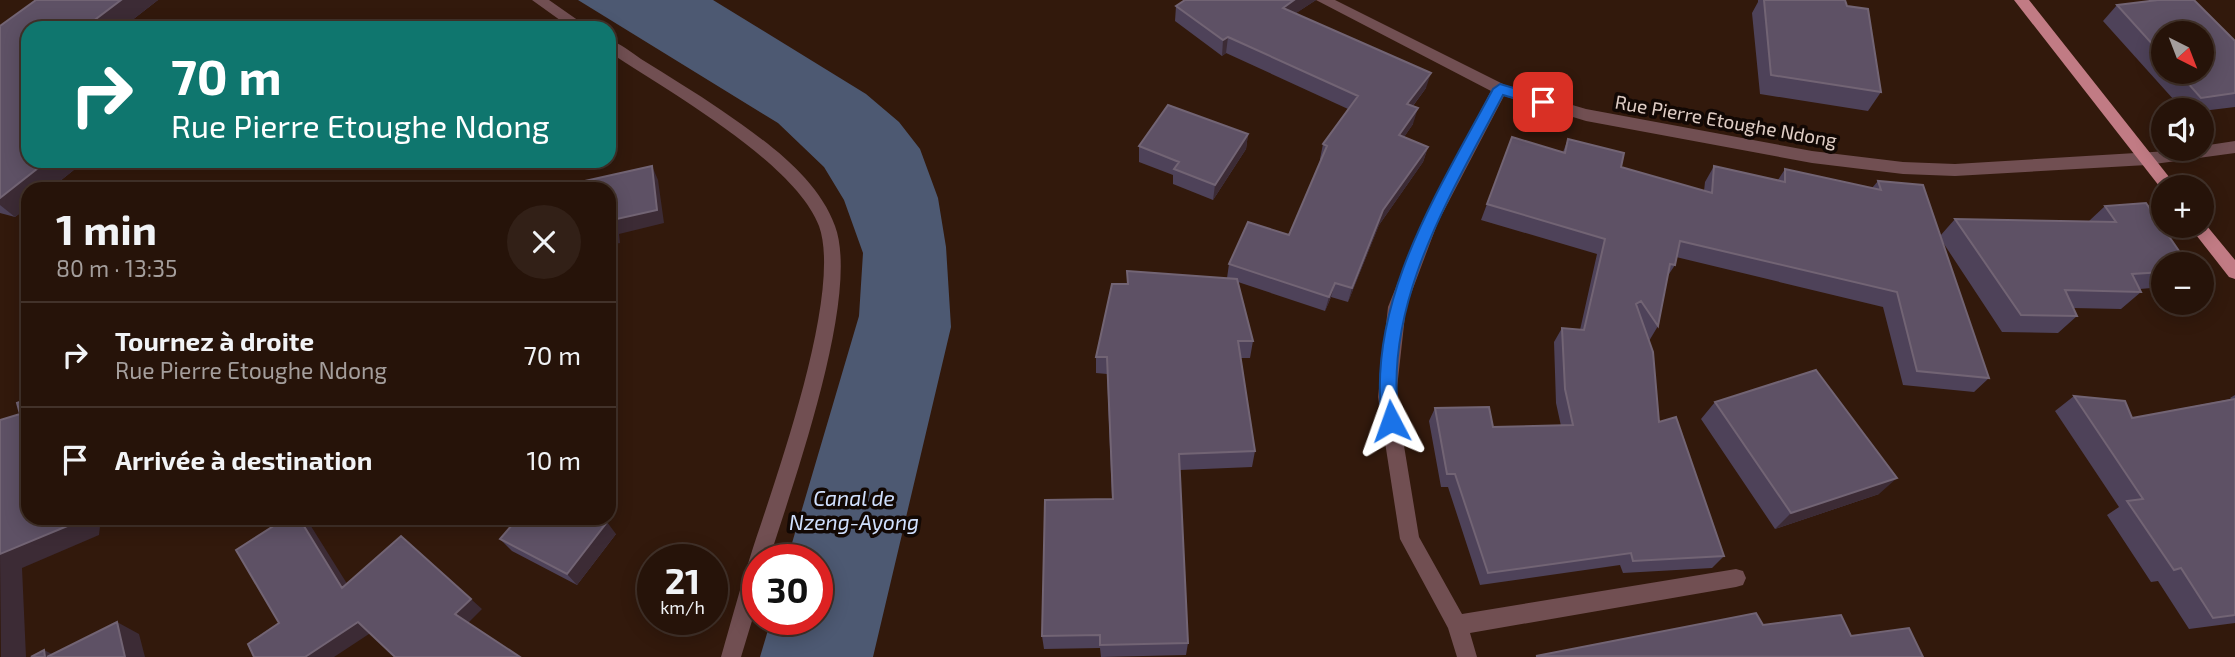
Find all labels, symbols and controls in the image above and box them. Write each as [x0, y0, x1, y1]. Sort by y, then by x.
north arrow [2151, 21, 2214, 84]
map controls [2151, 21, 2214, 315]
text: 70 m [171, 46, 282, 105]
icon: right [56, 49, 147, 140]
pin [1513, 72, 1573, 132]
icon: arrive [1524, 83, 1562, 121]
street label: Rue Pierre Etoughe Ndong [1613, 90, 1839, 151]
button: sound [2151, 98, 2214, 161]
text: Rue Pierre Etoughe Ndong [171, 106, 550, 144]
button: + [2151, 175, 2214, 238]
text: 1 min [56, 203, 157, 253]
button: close [507, 205, 581, 279]
button: − [2151, 252, 2214, 315]
text: 80 m · 13:35 [56, 254, 177, 282]
text: Tournez à droite [115, 325, 314, 356]
icon: right [56, 336, 94, 374]
text: 70 m [523, 339, 581, 370]
text: Rue Pierre Etoughe Ndong [115, 356, 387, 384]
position arrow [1354, 384, 1428, 458]
icon: arrive [56, 441, 94, 479]
text: Arrivée à destination [115, 444, 372, 475]
text: 10 m [526, 444, 581, 475]
water label: Canal de Nzeng-Ayong [789, 485, 919, 535]
speed limit sign: 30 [742, 544, 833, 635]
text: 21 [665, 559, 700, 601]
text: km/h [660, 596, 705, 618]

